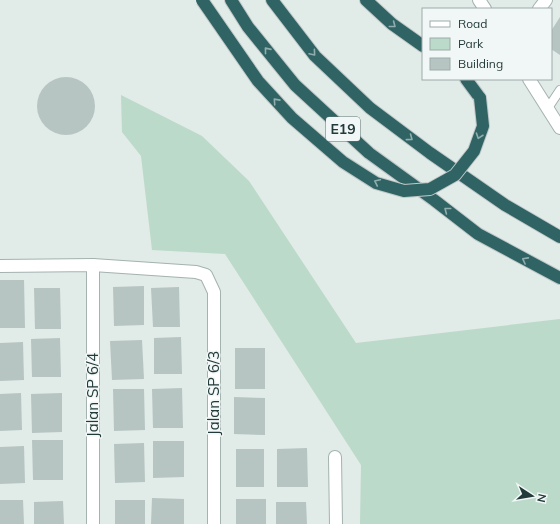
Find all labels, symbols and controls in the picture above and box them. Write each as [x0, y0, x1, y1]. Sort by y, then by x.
legend [422, 8, 552, 80]
text: Road [458, 16, 487, 31]
one-way arrow [389, 20, 396, 27]
text: Park [458, 36, 484, 51]
one-way arrow [264, 48, 271, 55]
one-way arrow [309, 48, 316, 55]
text: Building [458, 56, 503, 71]
one-way arrow [273, 98, 281, 106]
road number: E19 [326, 117, 360, 141]
one-way arrow [475, 132, 484, 139]
one-way arrow [406, 134, 413, 141]
one-way arrow [373, 179, 381, 187]
one-way arrow [445, 208, 452, 215]
one-way arrow [522, 257, 530, 264]
street label: Jalan SP 6/3 [204, 351, 223, 435]
street label: Jalan SP 6/4 [83, 353, 102, 437]
north arrow [512, 476, 552, 516]
text: N [534, 493, 549, 504]

